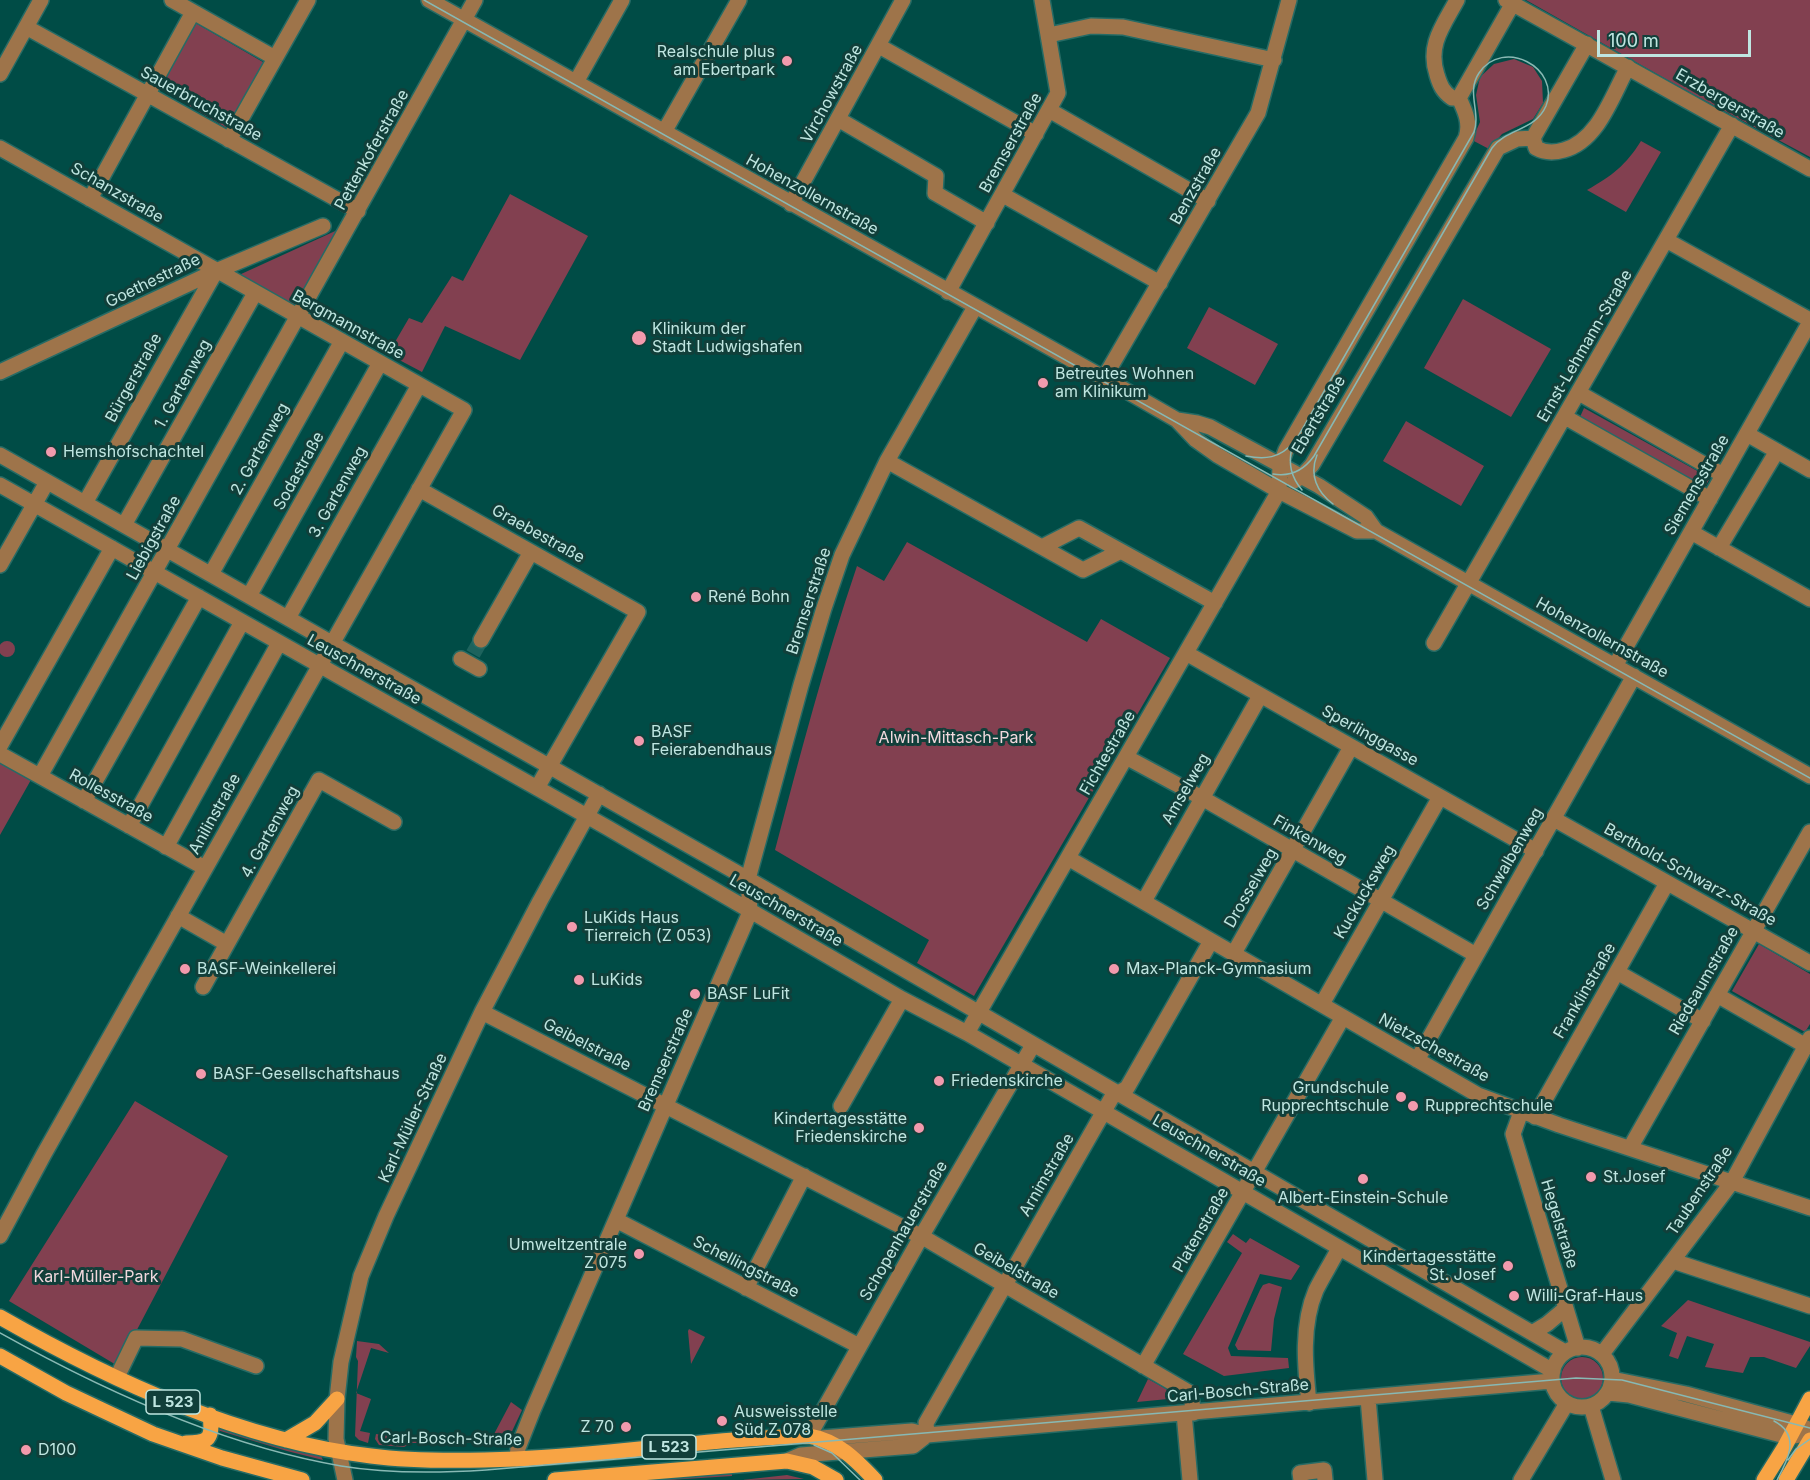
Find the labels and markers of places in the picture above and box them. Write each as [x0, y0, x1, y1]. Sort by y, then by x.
place label: Realschule plus am Ebertpark [657, 42, 775, 80]
marker: Realschule plus am Ebertpark [780, 54, 794, 68]
place label: Klinikum der Stadt Ludwigshafen [652, 319, 803, 357]
marker: Klinikum der Stadt Ludwigshafen [630, 329, 648, 347]
place label: Betreutes Wohnen am Klinikum [1055, 364, 1194, 402]
marker: Betreutes Wohnen am Klinikum [1036, 376, 1050, 390]
place label: Hemshofschachtel [63, 442, 204, 462]
marker: Hemshofschachtel [44, 445, 58, 459]
place label: René Bohn [708, 587, 790, 607]
marker: René Bohn [689, 590, 703, 604]
place label: BASF Feierabendhaus [651, 722, 772, 760]
marker: BASF Feierabendhaus [632, 734, 646, 748]
place label: LuKids Haus Tierreich (Z 053) [584, 908, 712, 946]
marker: LuKids Haus Tierreich (Z 053) [565, 920, 579, 934]
place label: BASF-Weinkellerei [197, 959, 336, 979]
place label: Max-Planck-Gymnasium [1126, 959, 1311, 979]
marker: BASF-Weinkellerei [178, 962, 192, 976]
marker: Max-Planck-Gymnasium [1107, 962, 1121, 976]
place label: LuKids [591, 970, 643, 990]
marker: LuKids [572, 973, 586, 987]
place label: BASF LuFit [707, 984, 790, 1004]
marker: BASF LuFit [688, 987, 702, 1001]
place label: BASF-Gesellschaftshaus [213, 1064, 400, 1084]
marker: BASF-Gesellschaftshaus [194, 1067, 208, 1081]
place label: Friedenskirche [951, 1071, 1063, 1091]
marker: Friedenskirche [932, 1074, 946, 1088]
place label: Grundschule Rupprechtschule [1261, 1078, 1389, 1116]
marker: Grundschule Rupprechtschule [1394, 1090, 1408, 1104]
place label: Rupprechtschule [1425, 1096, 1553, 1116]
marker: Rupprechtschule [1406, 1099, 1420, 1113]
place label: Kindertagesstätte Friedenskirche [773, 1109, 907, 1147]
marker: Kindertagesstätte Friedenskirche [912, 1121, 926, 1135]
place label: St.Josef [1603, 1167, 1666, 1187]
marker: St.Josef [1584, 1170, 1598, 1184]
marker: Albert-Einstein-Schule [1356, 1172, 1370, 1186]
place label: Albert-Einstein-Schule [1278, 1188, 1448, 1208]
place label: Umweltzentrale Z 075 [509, 1235, 627, 1273]
marker: Umweltzentrale Z 075 [632, 1247, 646, 1261]
place label: Kindertagesstätte St. Josef [1362, 1247, 1496, 1285]
marker: Kindertagesstätte St. Josef [1501, 1259, 1515, 1273]
place label: Willi-Graf-Haus [1526, 1286, 1643, 1306]
marker: Willi-Graf-Haus [1507, 1289, 1521, 1303]
place label: Ausweisstelle Süd Z 078 [734, 1402, 837, 1440]
marker: Ausweisstelle Süd Z 078 [715, 1414, 729, 1428]
place label: Z 70 [581, 1417, 614, 1437]
marker: Z 70 [619, 1420, 633, 1434]
place label: D100 [38, 1440, 76, 1460]
marker: D100 [19, 1443, 33, 1457]

